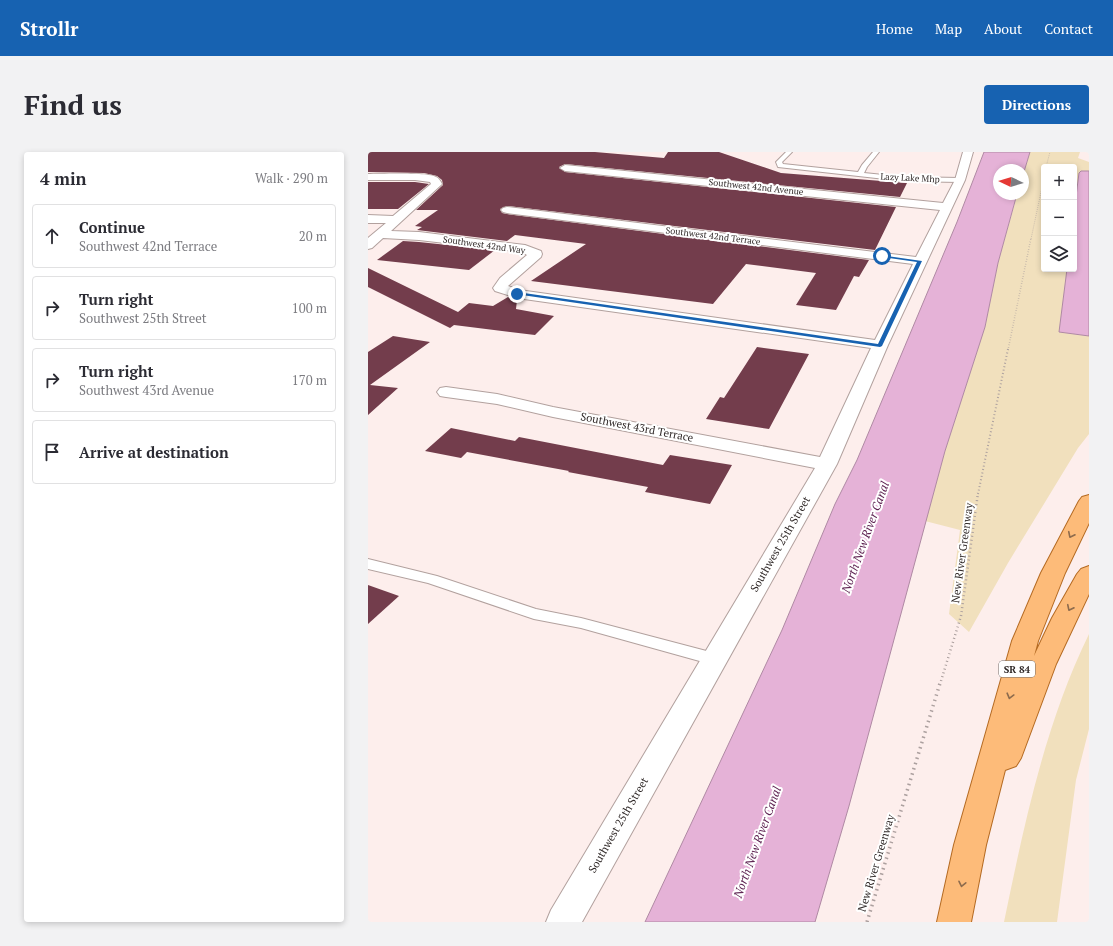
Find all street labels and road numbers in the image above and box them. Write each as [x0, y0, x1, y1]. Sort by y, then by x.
street label: Lazy Lake Mhp [880, 170, 940, 186]
street label: Southwest 42nd Avenue [708, 176, 805, 198]
street label: Southwest 42nd Terrace [665, 224, 762, 248]
street label: Southwest 42nd Way [442, 233, 526, 257]
street label: Southwest 43rd Terrace [579, 409, 695, 445]
street label: Southwest 25th Street [747, 494, 813, 594]
street label: New River Greenway [948, 502, 976, 604]
road number: SR 84 [999, 661, 1035, 677]
street label: Southwest 25th Street [585, 775, 651, 875]
street label: New River Greenway [855, 812, 898, 913]

